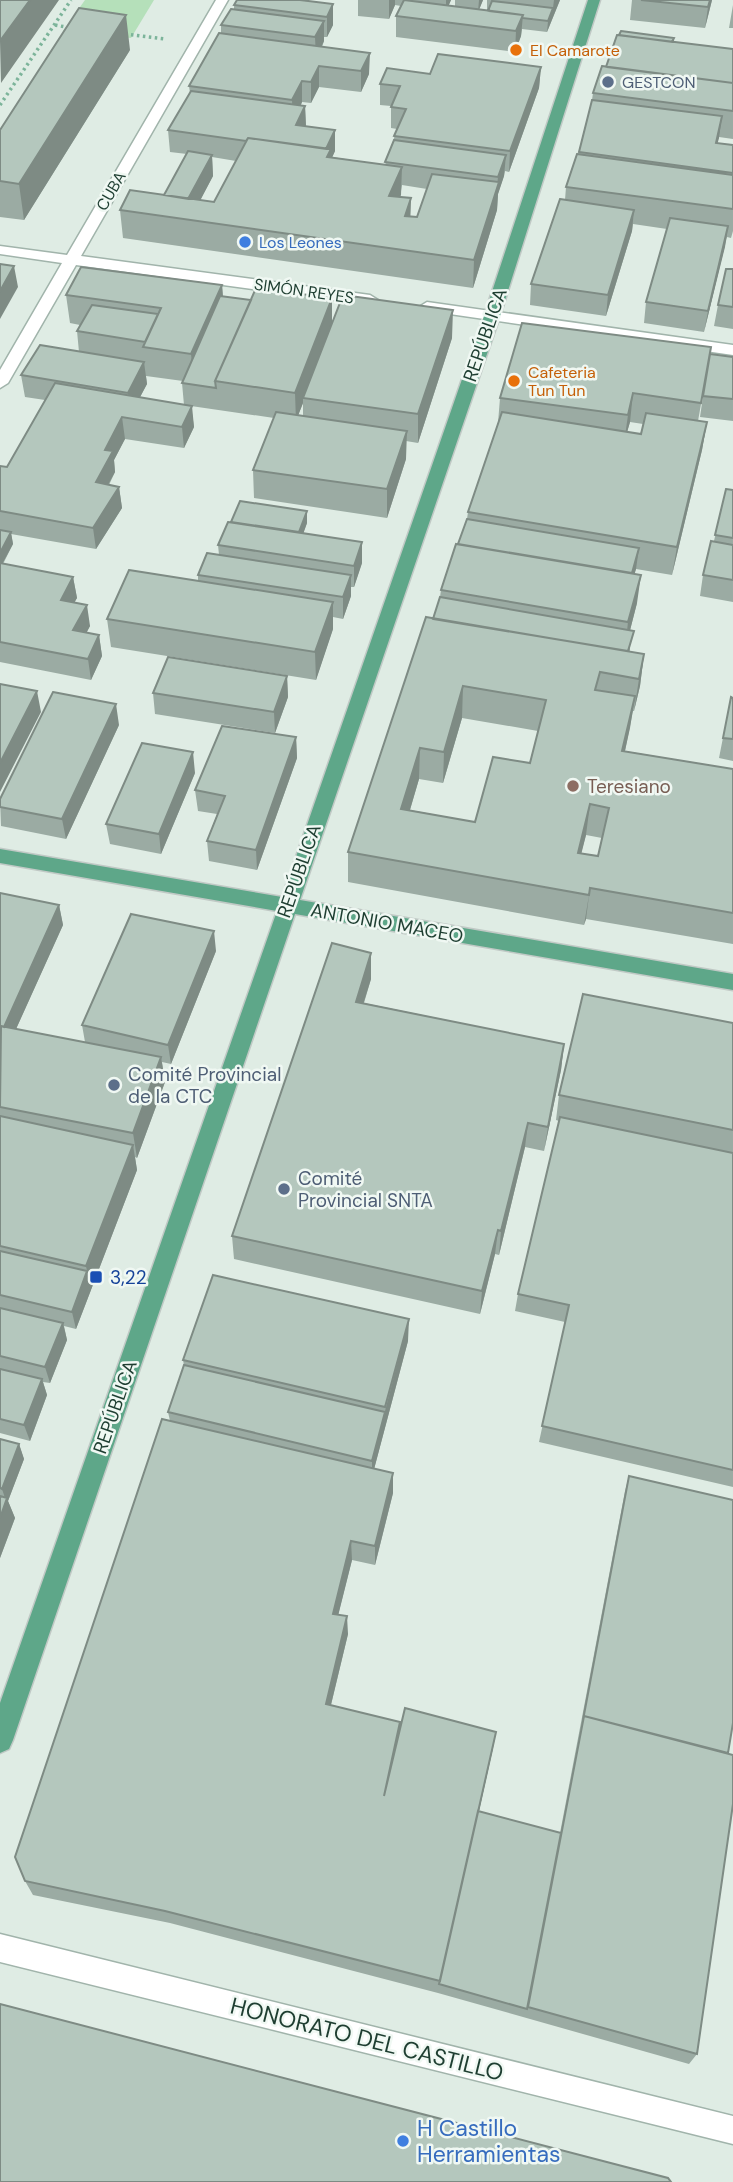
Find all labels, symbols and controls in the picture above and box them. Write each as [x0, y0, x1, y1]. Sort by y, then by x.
place label: El Camarote [530, 40, 620, 61]
marker: El Camarote [508, 42, 524, 58]
place label: GESTCON [622, 72, 696, 93]
marker: GESTCON [600, 74, 616, 90]
street label: CUBA [91, 167, 131, 214]
place label: Los Leones [259, 232, 342, 253]
marker: Los Leones [237, 234, 253, 250]
street label: SIMÓN REYES [253, 274, 355, 308]
street label: REPÚBLICA [457, 285, 513, 385]
place label: Cafeteria Tun Tun [528, 362, 596, 401]
marker: Cafeteria Tun Tun [506, 373, 522, 389]
place label: Teresiano [587, 774, 671, 799]
marker: Teresiano [565, 778, 581, 794]
street label: REPÚBLICA [271, 821, 327, 921]
street label: ANTONIO MACEO [309, 897, 465, 949]
place label: Comité Provincial de la CTC [128, 1062, 281, 1109]
marker: Comité Provincial de la CTC [106, 1077, 122, 1093]
place label: Comité Provincial SNTA [298, 1166, 433, 1213]
marker: Comité Provincial SNTA [276, 1181, 292, 1197]
place label: 3,22 [110, 1265, 147, 1290]
marker: 3,22 [88, 1269, 104, 1285]
street label: REPÚBLICA [87, 1357, 143, 1457]
street label: HONORATO DEL CASTILLO [227, 1991, 507, 2087]
place label: H Castillo Herramientas [417, 2113, 561, 2169]
marker: H Castillo Herramientas [395, 2133, 411, 2149]

